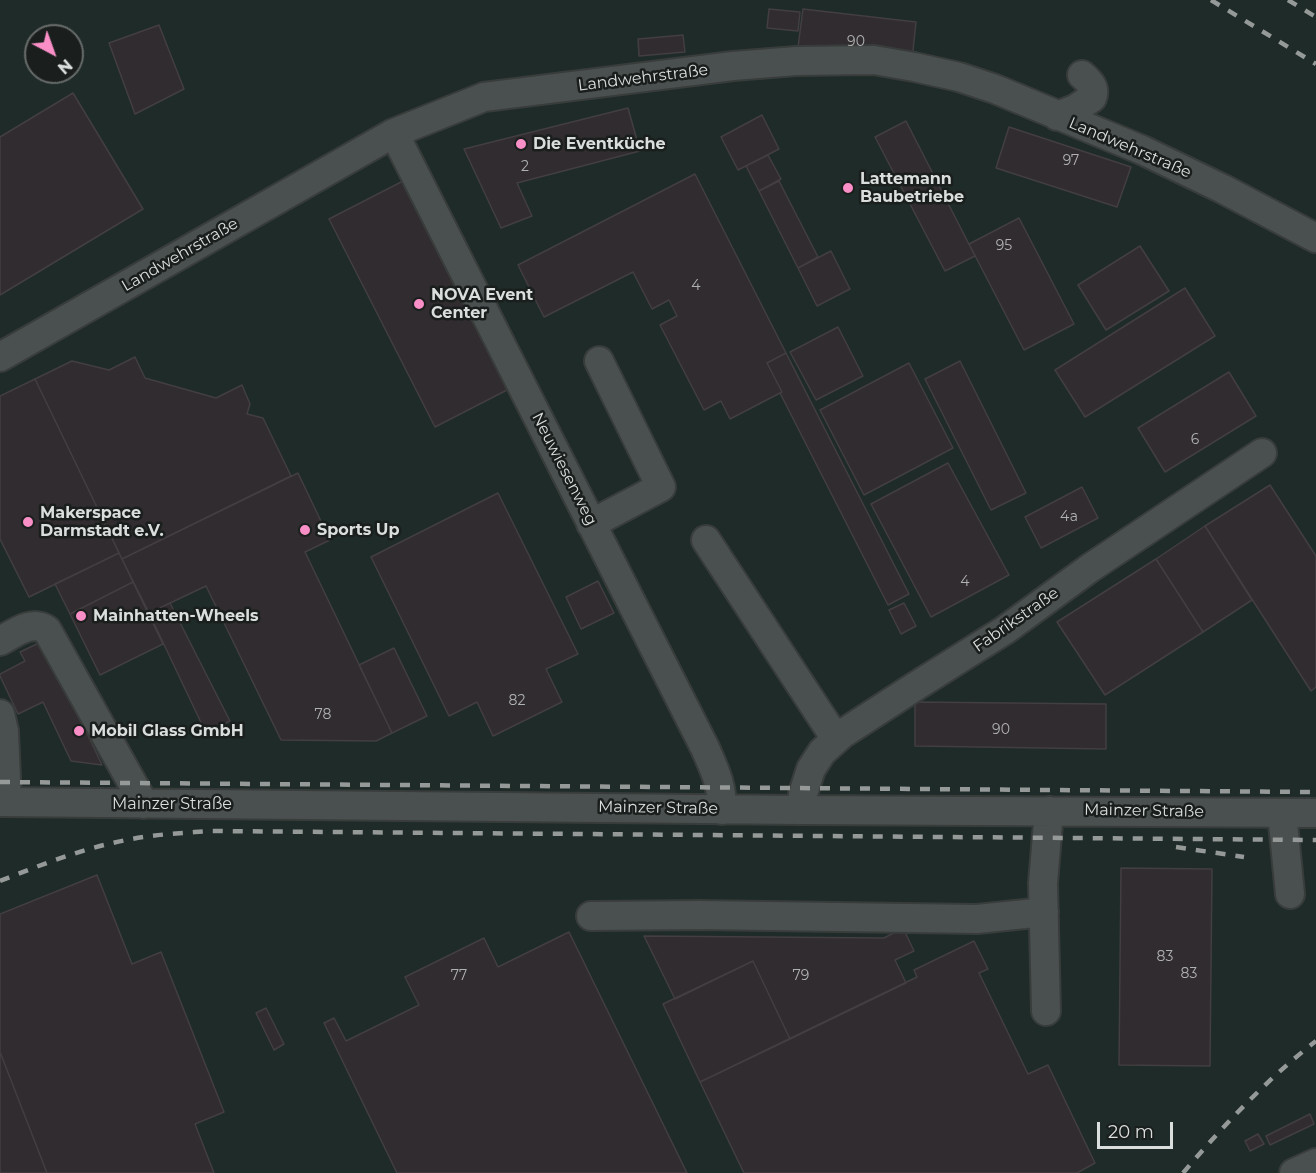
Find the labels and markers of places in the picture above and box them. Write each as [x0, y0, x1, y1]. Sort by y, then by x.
place label: Die Eventküche [533, 134, 666, 154]
marker: Die Eventküche [514, 137, 528, 151]
place label: Lattemann Baubetriebe [860, 169, 964, 207]
marker: Lattemann Baubetriebe [841, 181, 855, 195]
place label: NOVA Event Center [431, 285, 533, 323]
marker: NOVA Event Center [412, 297, 426, 311]
place label: Makerspace Darmstadt e.V. [40, 503, 164, 541]
marker: Makerspace Darmstadt e.V. [21, 515, 35, 529]
place label: Sports Up [317, 520, 399, 540]
marker: Sports Up [298, 523, 312, 537]
place label: Mainhatten-Wheels [93, 606, 258, 626]
marker: Mainhatten-Wheels [74, 609, 88, 623]
place label: Mobil Glass GmbH [91, 721, 244, 741]
marker: Mobil Glass GmbH [72, 724, 86, 738]

